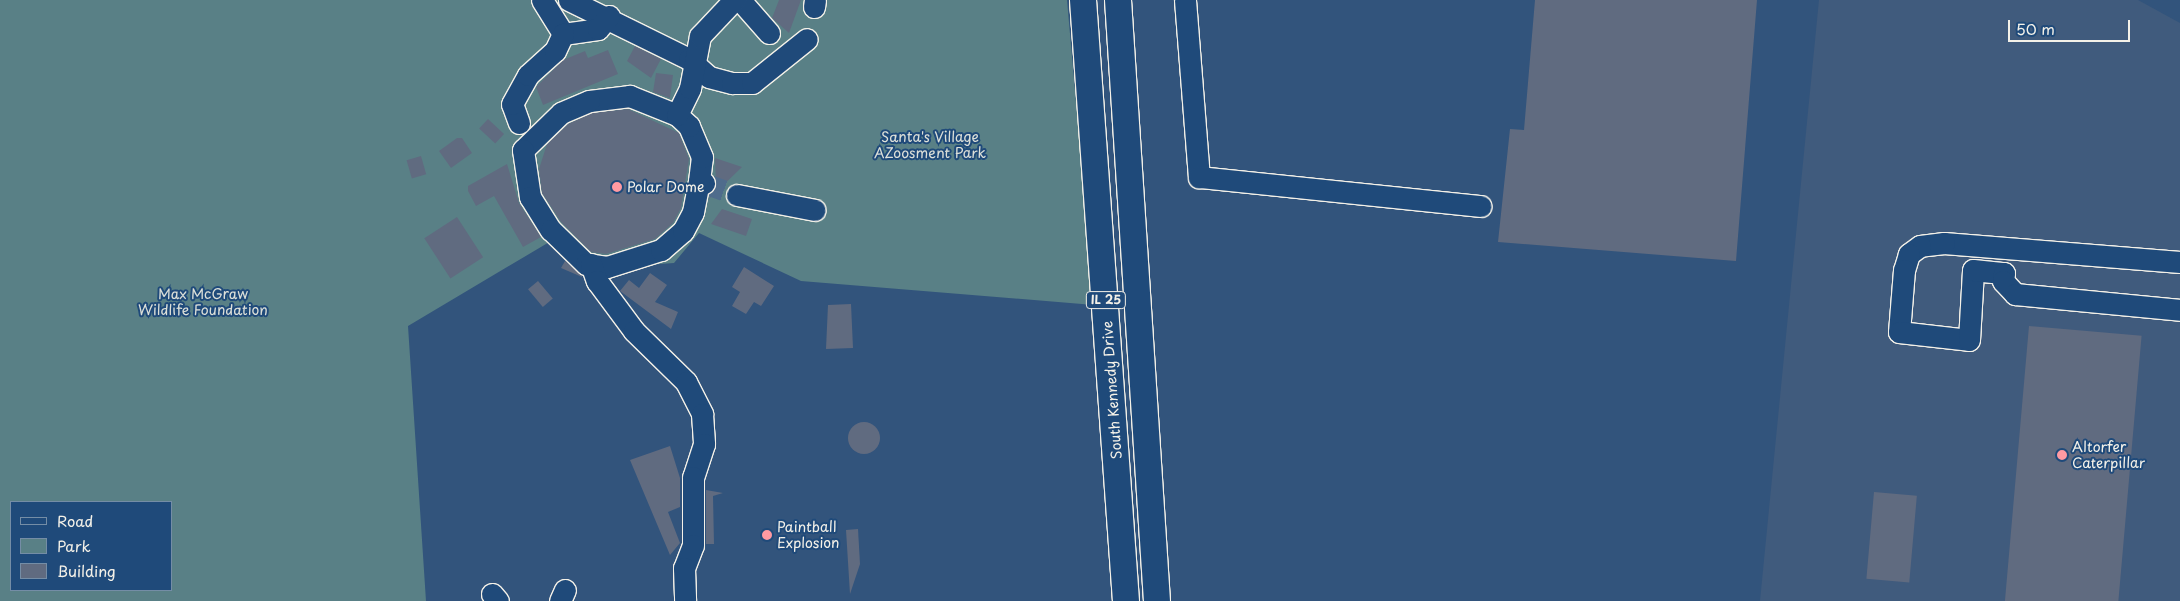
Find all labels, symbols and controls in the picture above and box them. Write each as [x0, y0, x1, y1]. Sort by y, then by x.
scale bar [2010, 10, 2132, 42]
text: 50 m [2016, 17, 2055, 40]
park label: Santa's Village AZoosment Park [874, 129, 986, 162]
place label: Polar Dome [627, 179, 706, 195]
marker: Polar Dome [611, 181, 623, 193]
park label: Max McGraw Wildlife Foundation [138, 286, 268, 318]
road number: IL 25 [1085, 290, 1127, 310]
street label: South Kennedy Drive [1099, 319, 1125, 461]
place label: Altorfer Caterpillar [2072, 439, 2145, 472]
marker: Altorfer Caterpillar [2056, 449, 2068, 461]
legend [10, 501, 172, 591]
text: Road [57, 509, 93, 532]
place label: Paintball Explosion [777, 519, 840, 552]
marker: Paintball Explosion [761, 529, 773, 541]
text: Park [57, 534, 91, 557]
text: Building [57, 559, 116, 582]

